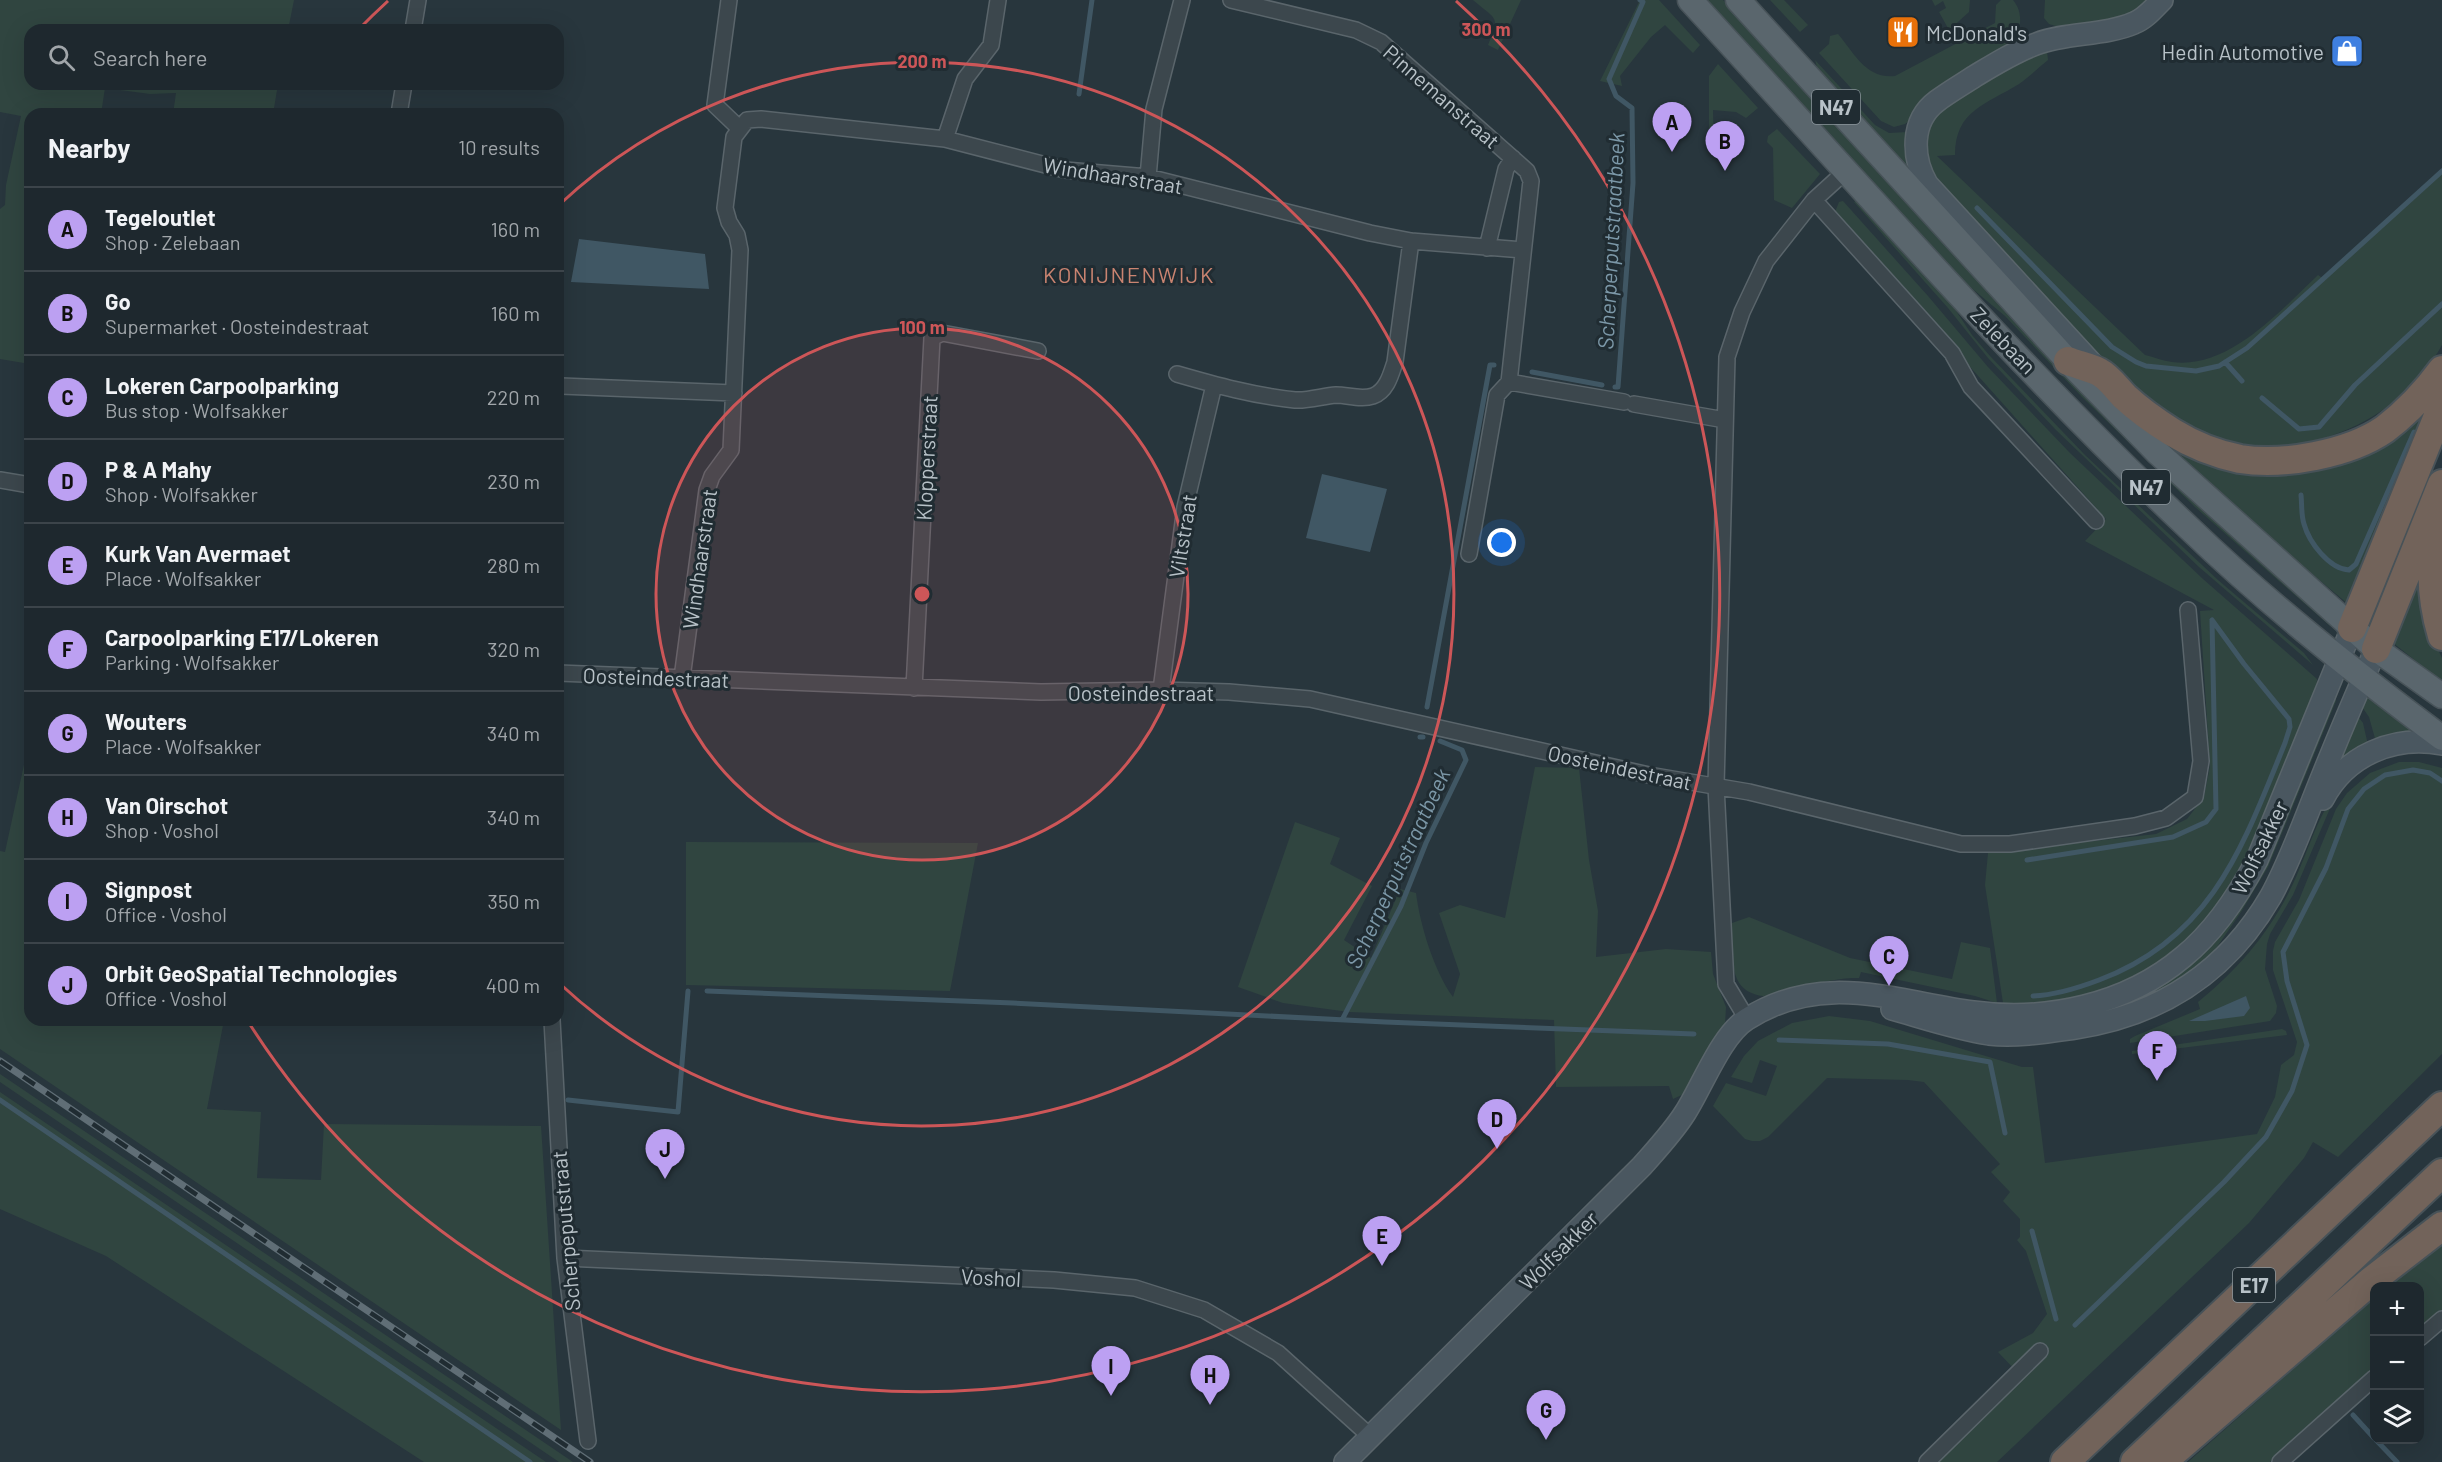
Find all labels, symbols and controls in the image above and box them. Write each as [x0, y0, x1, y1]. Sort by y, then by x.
restaurant icon: McDonald's [1885, 14, 1921, 50]
text: 300 m [1462, 18, 1510, 40]
place label: McDonald's [1926, 20, 2027, 45]
search box [24, 24, 564, 90]
shop icon: Hedin Automotive [2329, 33, 2365, 69]
street label: Pinnemanstraat [1379, 39, 1505, 153]
place label: Hedin Automotive [2162, 39, 2324, 64]
icon: search [45, 41, 78, 74]
text: Search here [93, 44, 207, 70]
text: 200 m [897, 50, 947, 72]
road number: N47 [1812, 90, 1860, 124]
pin: A [1652, 102, 1692, 152]
pin: B [1706, 122, 1744, 171]
text: Nearby [48, 132, 130, 163]
water label: Scherperputstraatbeek [1591, 132, 1629, 350]
text: 10 results [458, 135, 540, 159]
street label: Windhaarstraat [1041, 152, 1185, 198]
text: Tegeloutlet [105, 204, 216, 230]
text: A [61, 217, 74, 241]
text: 160 m [491, 217, 540, 241]
text: Shop · Zelebaan [105, 230, 241, 254]
district label: KONIJNENWIJK [1043, 261, 1215, 287]
text: Go [105, 288, 131, 314]
text: B [61, 301, 74, 325]
text: 160 m [491, 301, 540, 325]
street label: Zelebaan [1966, 301, 2042, 379]
text: Supermarket · Oosteindestraat [105, 314, 369, 338]
text: 100 m [899, 316, 945, 338]
text: Lokeren Carpoolparking [105, 372, 339, 398]
text: C [61, 385, 74, 409]
text: 220 m [487, 385, 540, 409]
street label: Klopperstraat [910, 395, 942, 521]
text: Bus stop · Wolfsakker [105, 398, 289, 422]
text: P & A Mahy [105, 456, 212, 482]
text: D [61, 469, 74, 493]
text: 230 m [487, 469, 540, 493]
road number: N47 [2122, 470, 2170, 504]
text: Shop · Wolfsakker [105, 482, 258, 506]
street label: Windhaarstraat [677, 487, 721, 631]
street label: Viltstraat [1163, 492, 1201, 580]
your location [1487, 528, 1516, 557]
text: Kurk Van Avermaet [105, 540, 291, 566]
text: E [62, 553, 73, 577]
text: 280 m [487, 553, 540, 577]
text: Place · Wolfsakker [105, 566, 261, 590]
centre of rings [912, 584, 932, 604]
text: Carpoolparking E17/Lokeren [105, 624, 379, 650]
text: F [62, 637, 73, 661]
text: 320 m [487, 637, 540, 661]
text: Parking · Wolfsakker [105, 650, 279, 674]
street label: Oosteindestraat [582, 662, 730, 692]
street label: Oosteindestraat [1068, 680, 1214, 705]
text: Wouters [105, 708, 187, 734]
text: G [61, 721, 74, 745]
text: 340 m [487, 721, 540, 745]
text: Place · Wolfsakker [105, 734, 261, 758]
street label: Oosteindestraat [1546, 740, 1694, 794]
water label: Scherperputstraatbeek [1339, 764, 1455, 972]
text: Van Oirschot [105, 792, 228, 818]
street label: Wolfsakker [2226, 796, 2293, 898]
text: H [61, 805, 74, 829]
text: 340 m [487, 805, 540, 829]
text: Shop · Voshol [105, 818, 219, 842]
text: Signpost [105, 876, 192, 902]
text: I [65, 889, 70, 913]
text: 350 m [488, 889, 540, 913]
text: Office · Voshol [105, 902, 227, 926]
pin: C [1870, 936, 1908, 986]
text: Orbit GeoSpatial Technologies [105, 960, 397, 986]
text: J [62, 973, 73, 997]
text: 400 m [486, 973, 540, 997]
text: Office · Voshol [105, 986, 227, 1010]
pin: F [2138, 1032, 2176, 1081]
pin: D [1478, 1100, 1516, 1149]
pin: J [646, 1130, 684, 1179]
street label: Scherpeputstraat [546, 1150, 584, 1312]
street label: Wolfsakker [1513, 1205, 1603, 1295]
pin: E [1362, 1216, 1402, 1266]
street label: Voshol [960, 1263, 1022, 1291]
road number: E17 [2233, 1268, 2275, 1302]
map controls [2370, 1282, 2424, 1444]
button: + [2370, 1282, 2424, 1336]
button: − [2370, 1336, 2424, 1390]
pin: I [1092, 1346, 1130, 1396]
pin: H [1190, 1356, 1230, 1405]
pin: G [1526, 1390, 1566, 1440]
button: layers [2370, 1390, 2424, 1444]

